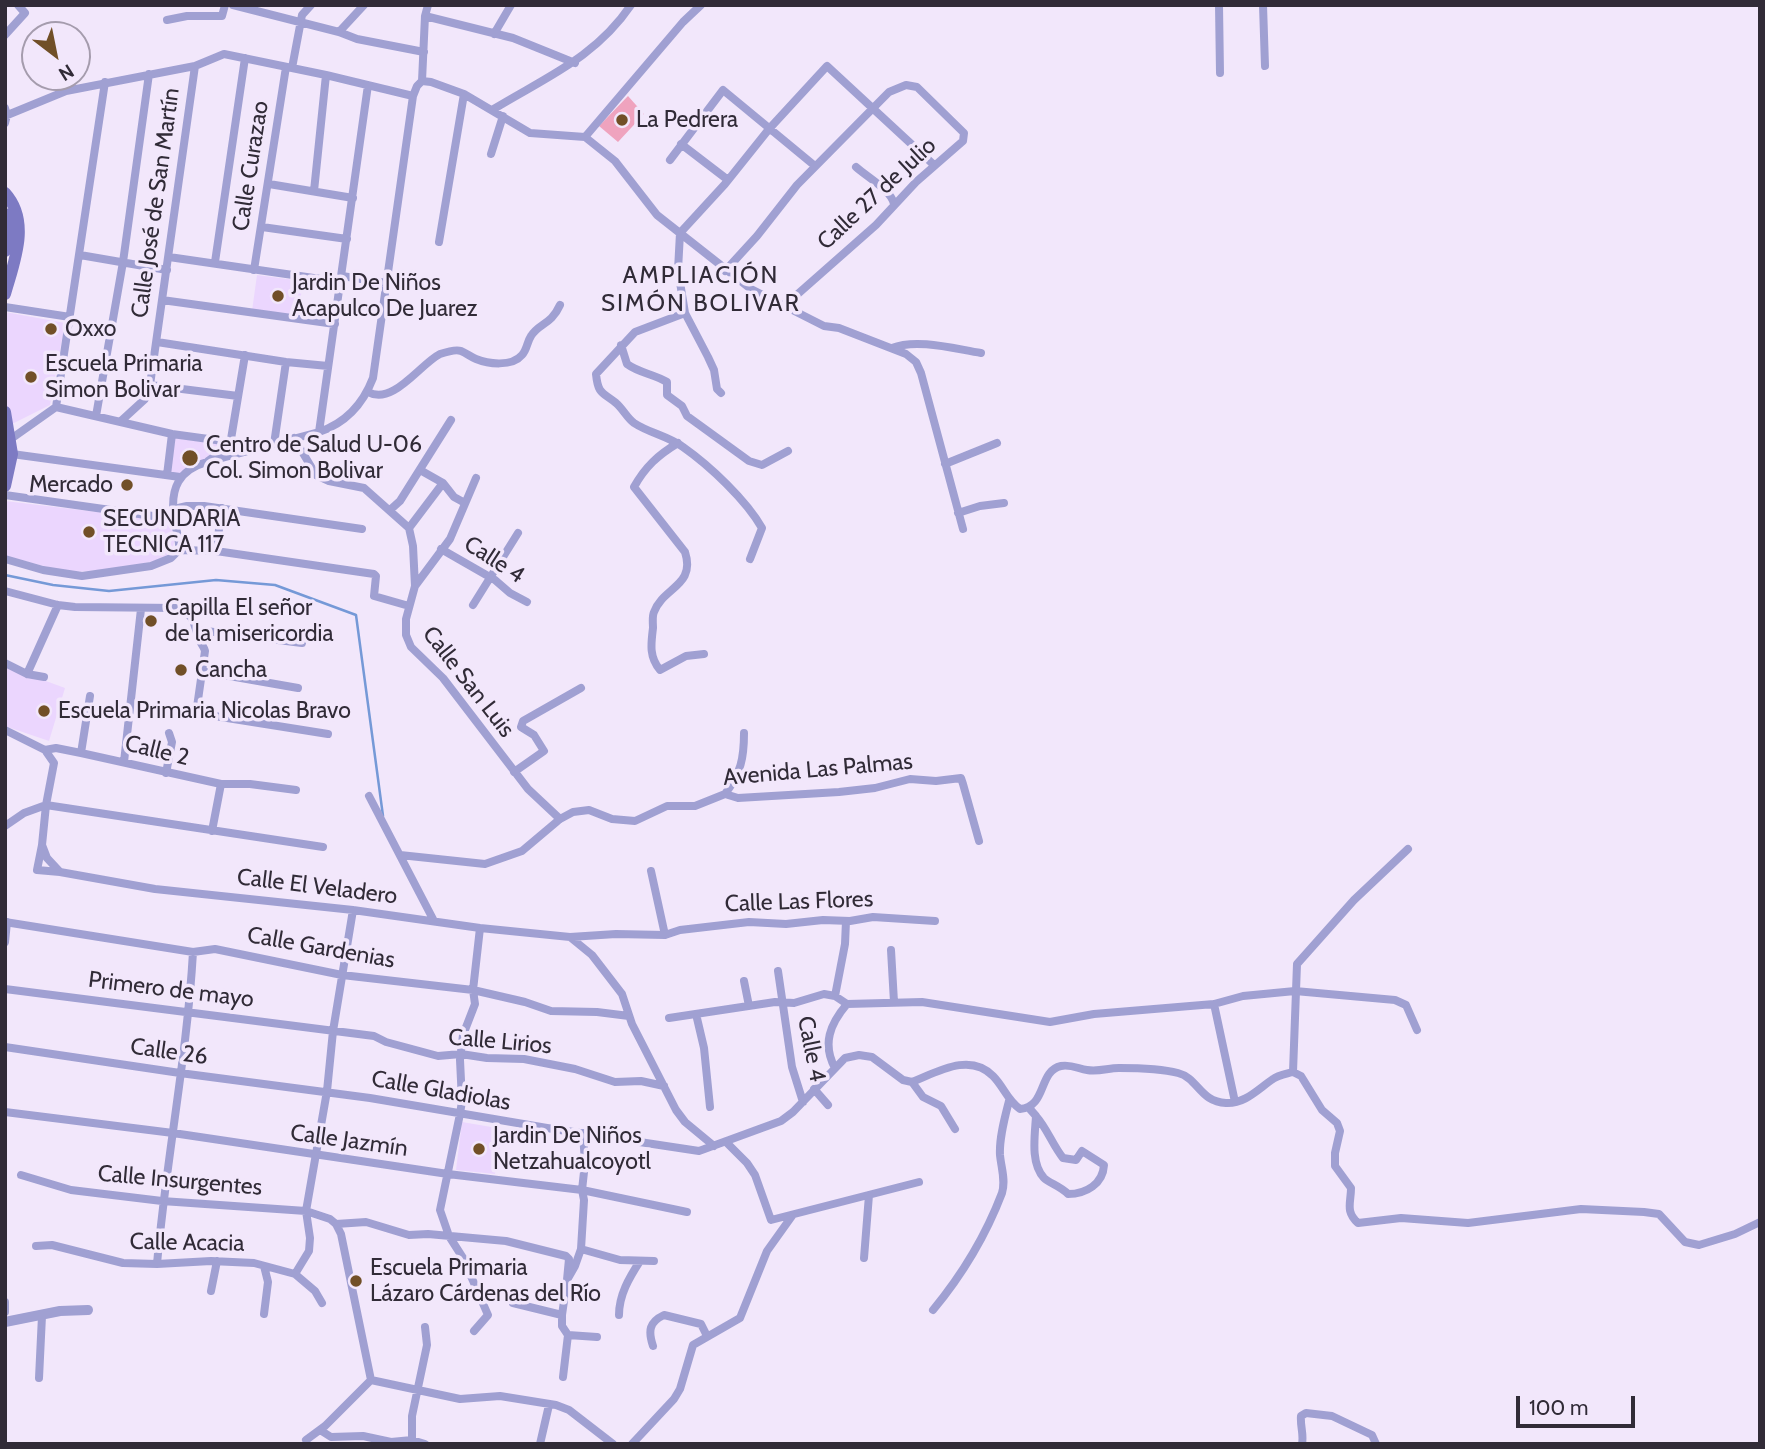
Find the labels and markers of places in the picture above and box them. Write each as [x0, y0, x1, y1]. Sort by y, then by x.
place label: La Pedrera [636, 106, 738, 134]
marker: La Pedrera [614, 112, 630, 128]
place label: Jardin De Niños Acapulco De Juarez [292, 269, 477, 323]
marker: Jardin De Niños Acapulco De Juarez [270, 288, 286, 304]
place label: Oxxo [65, 315, 116, 343]
marker: Oxxo [43, 321, 59, 337]
place label: Escuela Primaria Simon Bolivar [45, 350, 203, 404]
marker: Escuela Primaria Simon Bolivar [23, 369, 39, 385]
place label: Centro de Salud U-06 Col. Simon Bolivar [206, 431, 422, 485]
marker: Centro de Salud U-06 Col. Simon Bolivar [180, 448, 200, 468]
place label: Mercado [29, 471, 113, 499]
marker: Mercado [119, 477, 135, 493]
place label: SECUNDARIA TECNICA 117 [103, 505, 240, 559]
marker: SECUNDARIA TECNICA 117 [81, 524, 97, 540]
place label: Capilla El señor de la misericordia [165, 594, 333, 648]
marker: Capilla El señor de la misericordia [143, 613, 159, 629]
place label: Cancha [195, 656, 267, 684]
marker: Cancha [173, 662, 189, 678]
place label: Escuela Primaria Nicolas Bravo [58, 697, 351, 725]
marker: Escuela Primaria Nicolas Bravo [36, 703, 52, 719]
place label: Jardin De Niños Netzahualcoyotl [493, 1122, 651, 1176]
marker: Jardin De Niños Netzahualcoyotl [471, 1141, 487, 1157]
place label: Escuela Primaria Lázaro Cárdenas del Río [370, 1254, 601, 1308]
marker: Escuela Primaria Lázaro Cárdenas del Río [348, 1273, 364, 1289]

